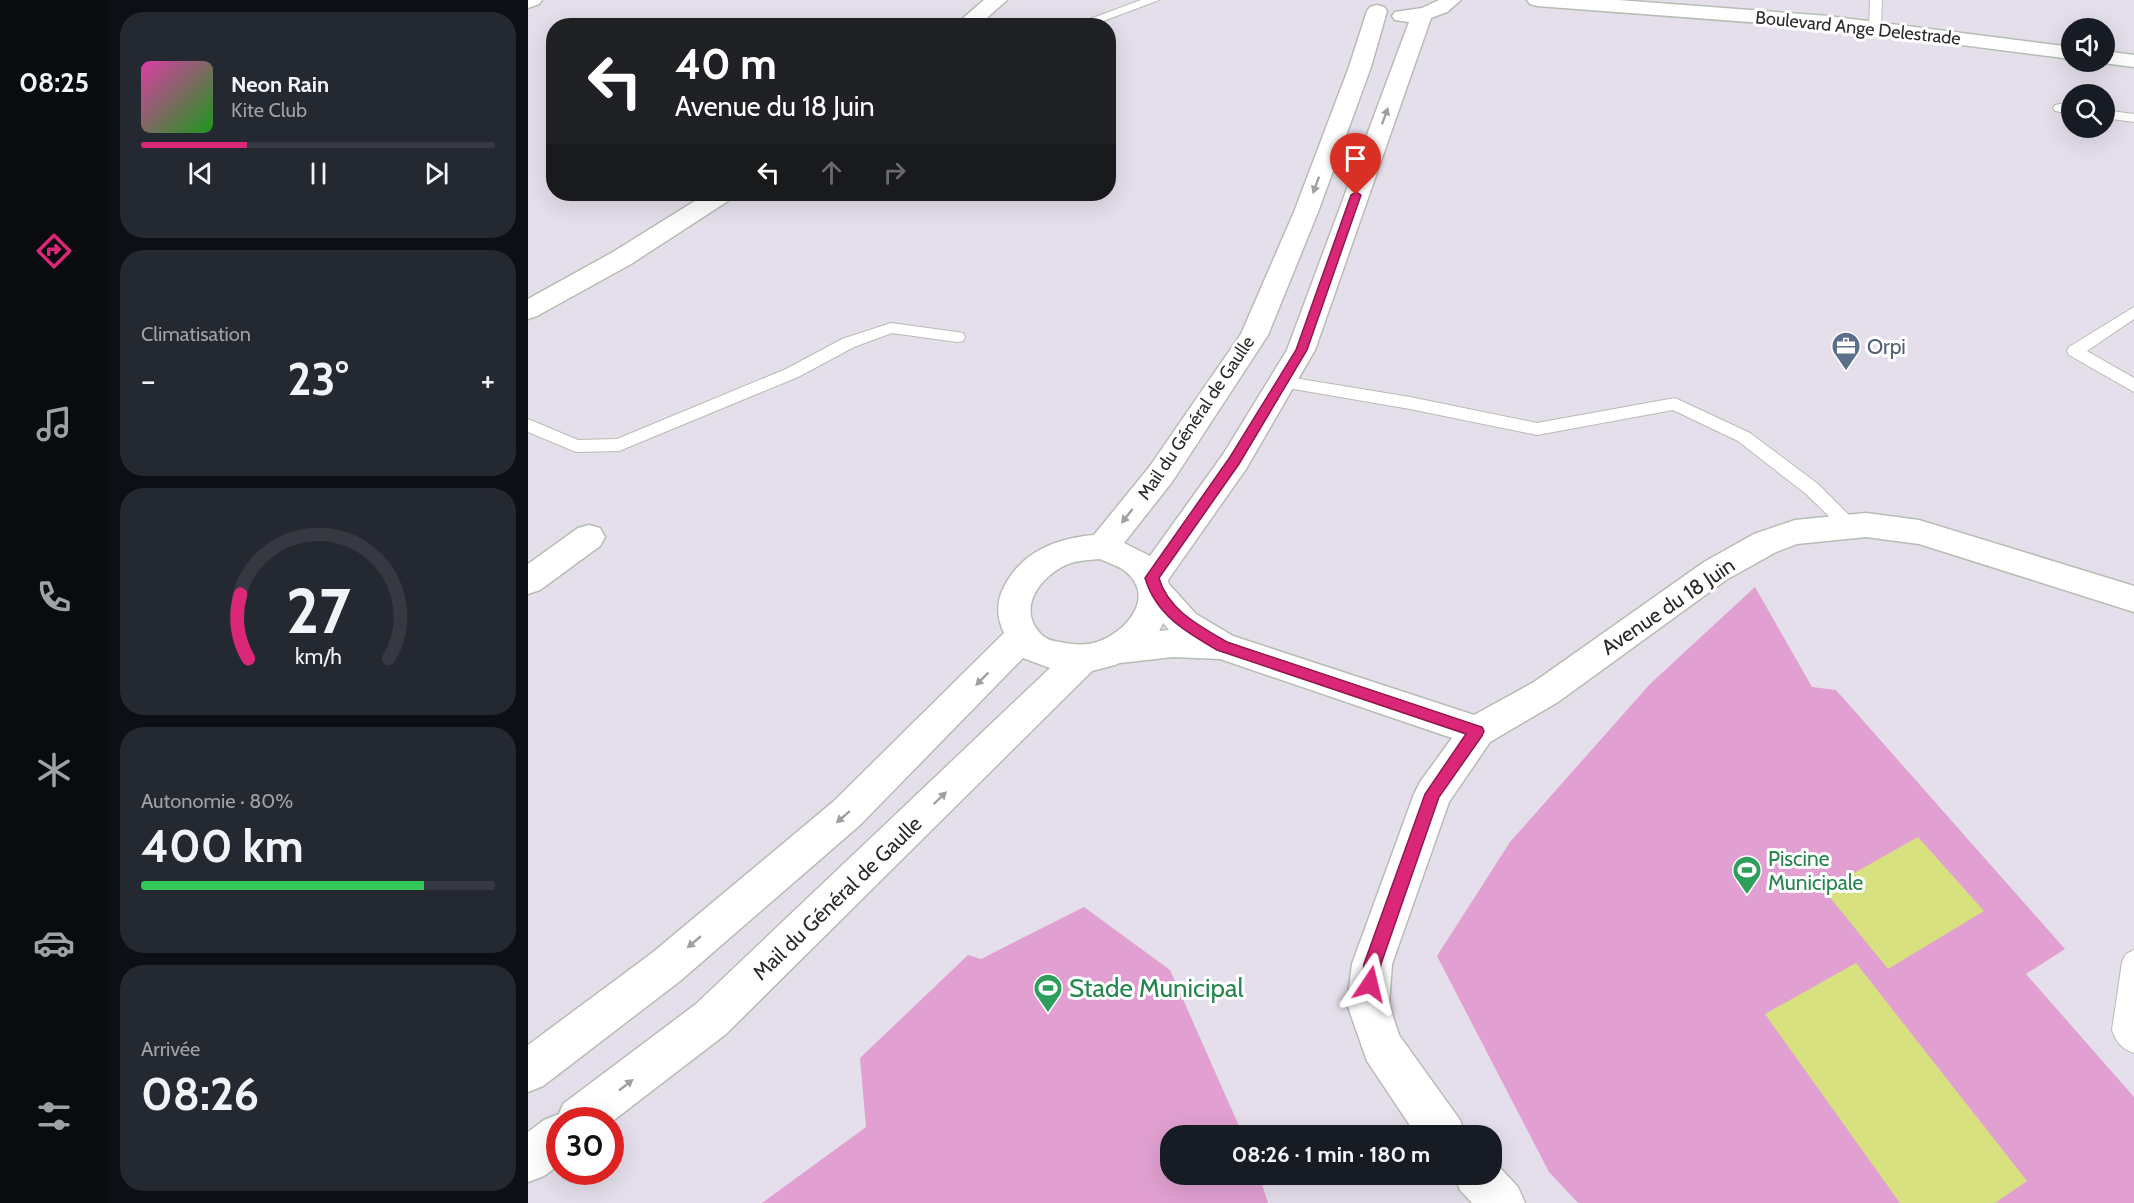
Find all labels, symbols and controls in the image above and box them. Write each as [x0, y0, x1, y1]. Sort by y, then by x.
street label: Boulevard Ange Delestrade [1754, 6, 1962, 50]
map controls [2061, 18, 2115, 138]
button: sound [2061, 18, 2115, 72]
text: 40 m [675, 38, 777, 90]
icon: left [576, 42, 654, 120]
text: 08:25 [19, 66, 89, 99]
text: Neon Rain [231, 71, 329, 98]
button: search [2061, 84, 2115, 138]
text: Avenue du 18 Juin [675, 90, 875, 123]
text: Kite Club [231, 98, 307, 122]
one-way arrow [1380, 107, 1390, 125]
pin [1330, 133, 1381, 195]
icon: arrive [1339, 142, 1372, 175]
icon: left [752, 156, 785, 189]
icon: ahead [815, 156, 848, 189]
icon: right [878, 156, 911, 189]
icon: previous [184, 157, 217, 190]
icon: pause [302, 157, 335, 190]
icon: next [420, 157, 453, 190]
one-way arrow [1311, 176, 1321, 194]
icon: directions [33, 230, 75, 272]
text: Climatisation [141, 322, 251, 346]
office icon: Orpi [1830, 330, 1862, 372]
street label: Mail du Général de Gaulle [1133, 332, 1259, 504]
place label: Orpi [1867, 334, 1906, 359]
text: 23° [287, 352, 349, 406]
text: − [141, 360, 156, 400]
text: + [480, 360, 495, 400]
icon: music [33, 403, 75, 445]
one-way arrow [1122, 509, 1134, 524]
street label: Avenue du 18 Juin [1597, 552, 1739, 660]
text: 27 [286, 573, 351, 649]
icon: phone [33, 576, 75, 618]
text: km/h [295, 643, 341, 669]
one-way arrow [975, 672, 989, 686]
icon: climate [33, 749, 75, 791]
text: Autonomie · 80% [141, 789, 293, 813]
one-way arrow [933, 791, 948, 805]
one-way arrow [835, 810, 851, 823]
street label: Mail du Général de Gaulle [747, 811, 927, 985]
text: 400 km [141, 819, 304, 873]
place label: Piscine Municipale [1768, 846, 1864, 895]
sports icon: Piscine Municipale [1731, 854, 1763, 896]
icon: car [33, 922, 75, 964]
one-way arrow [686, 936, 702, 949]
position arrow [1338, 952, 1402, 1016]
sports icon: Stade Municipal [1032, 972, 1064, 1014]
place label: Stade Municipal [1069, 972, 1244, 1004]
text: Arrivée [141, 1037, 200, 1061]
text: 08:26 [141, 1067, 259, 1121]
one-way arrow [618, 1079, 633, 1091]
icon: filters [33, 1095, 75, 1137]
speed limit sign: 30 [546, 1107, 624, 1185]
text: 08:26 · 1 min · 180 m [1232, 1141, 1430, 1168]

